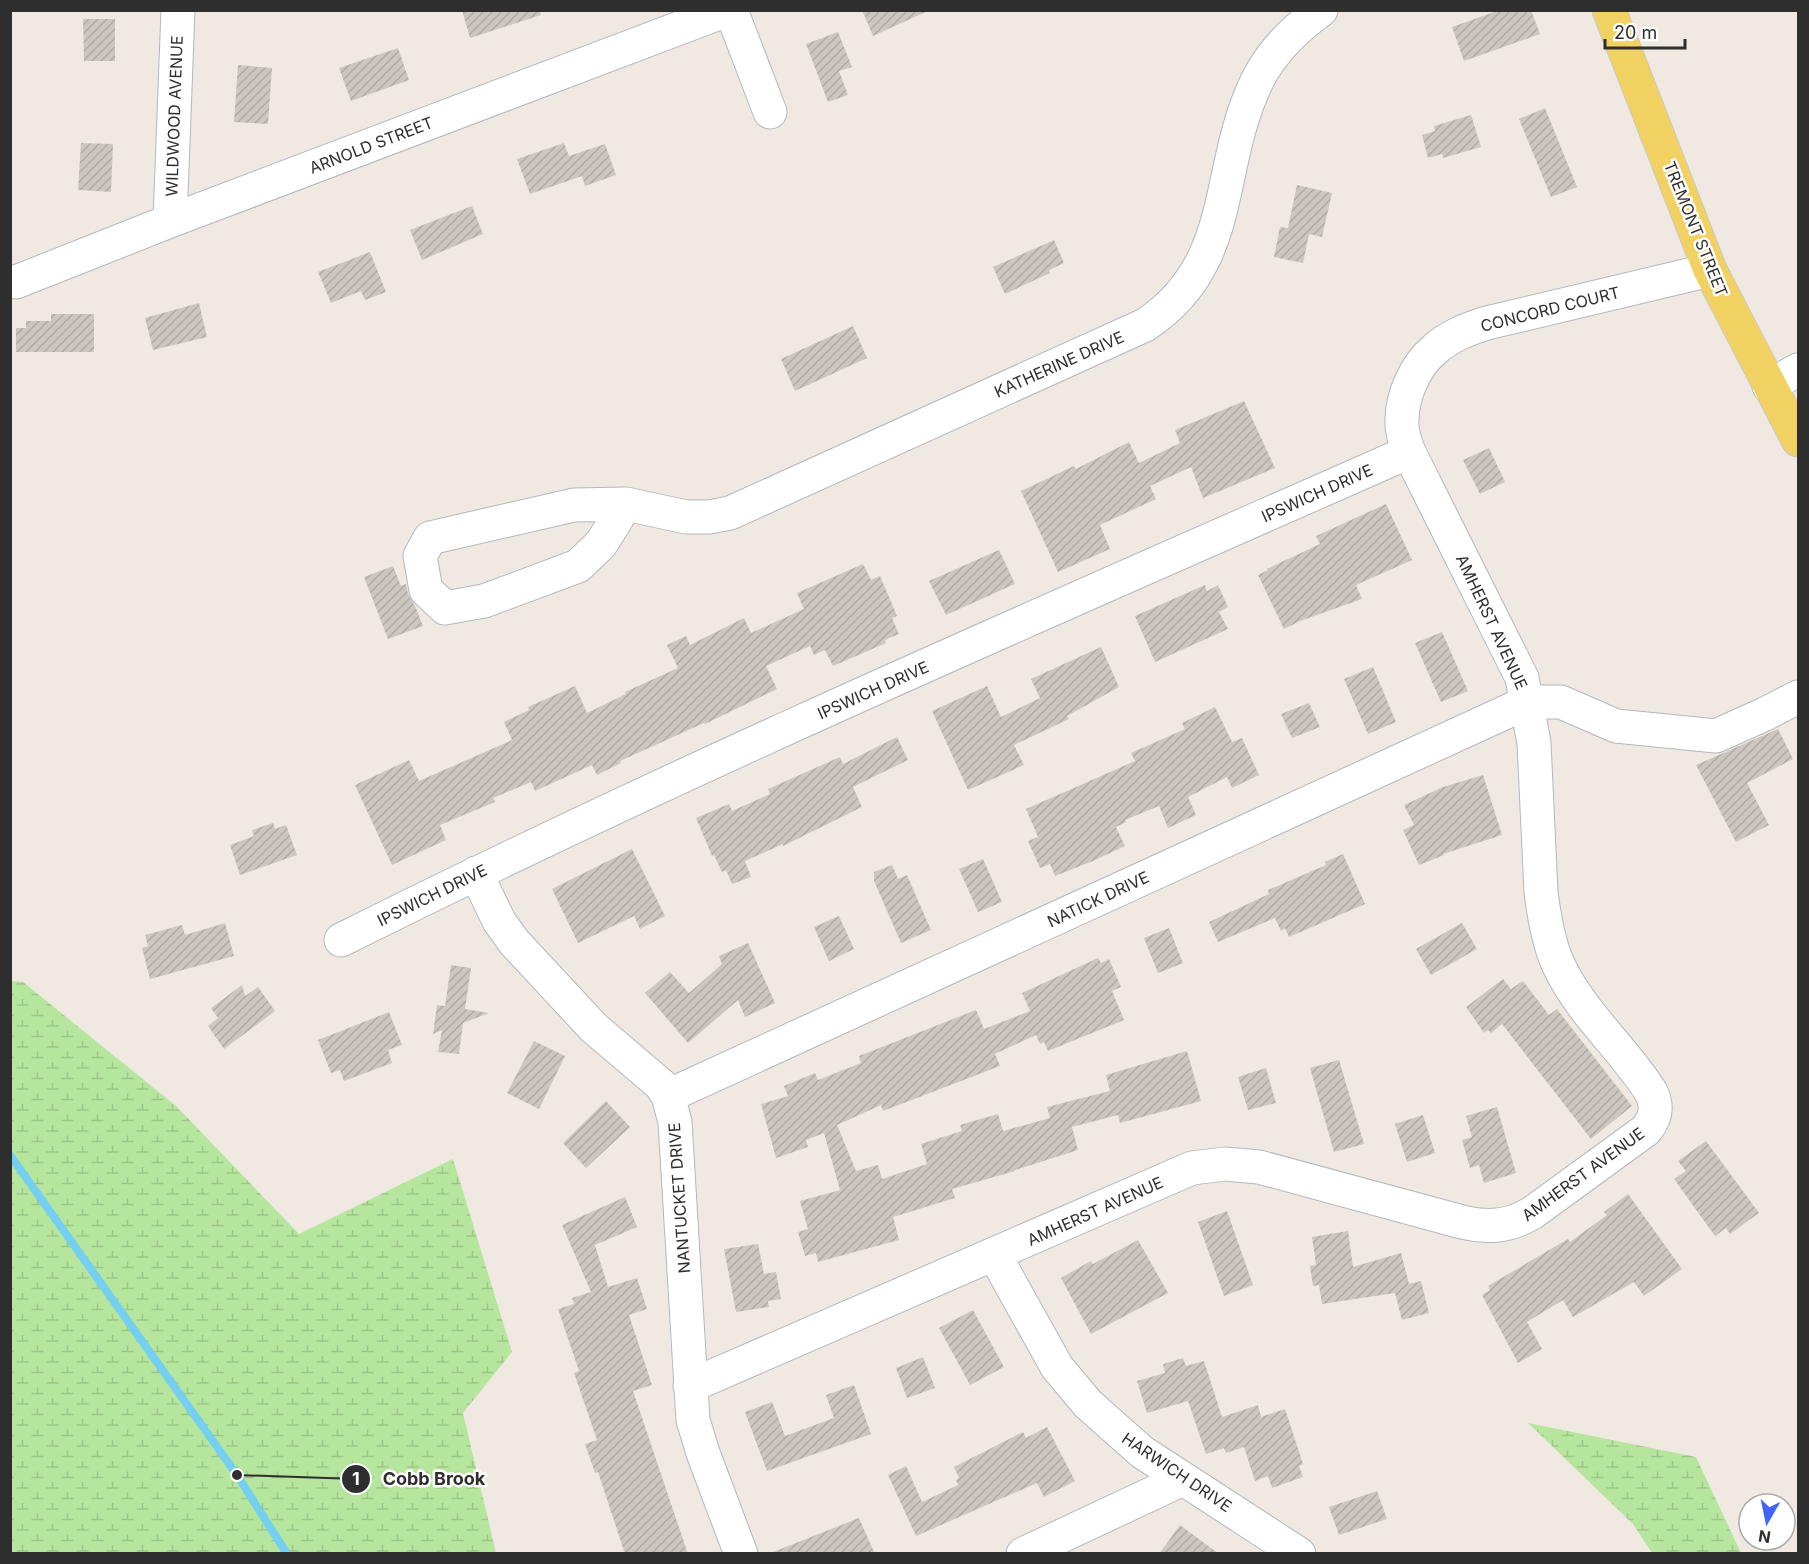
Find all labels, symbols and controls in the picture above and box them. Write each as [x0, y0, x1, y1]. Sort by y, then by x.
scale bar [1605, 12, 1684, 50]
text: 20 m [1614, 22, 1657, 43]
street label: WILDWOOD AVENUE [161, 35, 187, 197]
street label: ARNOLD STREET [306, 112, 436, 178]
street label: TREMONT STREET [1660, 158, 1732, 300]
street label: CONCORD COURT [1478, 282, 1622, 336]
street label: KATHERINE DRIVE [991, 326, 1127, 402]
street label: IPSWICH DRIVE [1258, 460, 1376, 526]
street label: AMHERST AVENUE [1452, 551, 1532, 693]
street label: IPSWICH DRIVE [814, 657, 932, 723]
street label: IPSWICH DRIVE [374, 860, 490, 930]
street label: NATICK DRIVE [1044, 867, 1152, 931]
street label: NANTUCKET DRIVE [664, 1122, 694, 1274]
street label: AMHERST AVENUE [1518, 1123, 1648, 1225]
street label: AMHERST AVENUE [1024, 1172, 1166, 1250]
street label: HARWICH DRIVE [1118, 1428, 1236, 1516]
callout: Cobb Brook [341, 1461, 497, 1497]
text: 1 [352, 1468, 360, 1489]
text: Cobb Brook [383, 1468, 486, 1489]
north arrow [1737, 1492, 1797, 1552]
text: N [1757, 1526, 1772, 1548]

